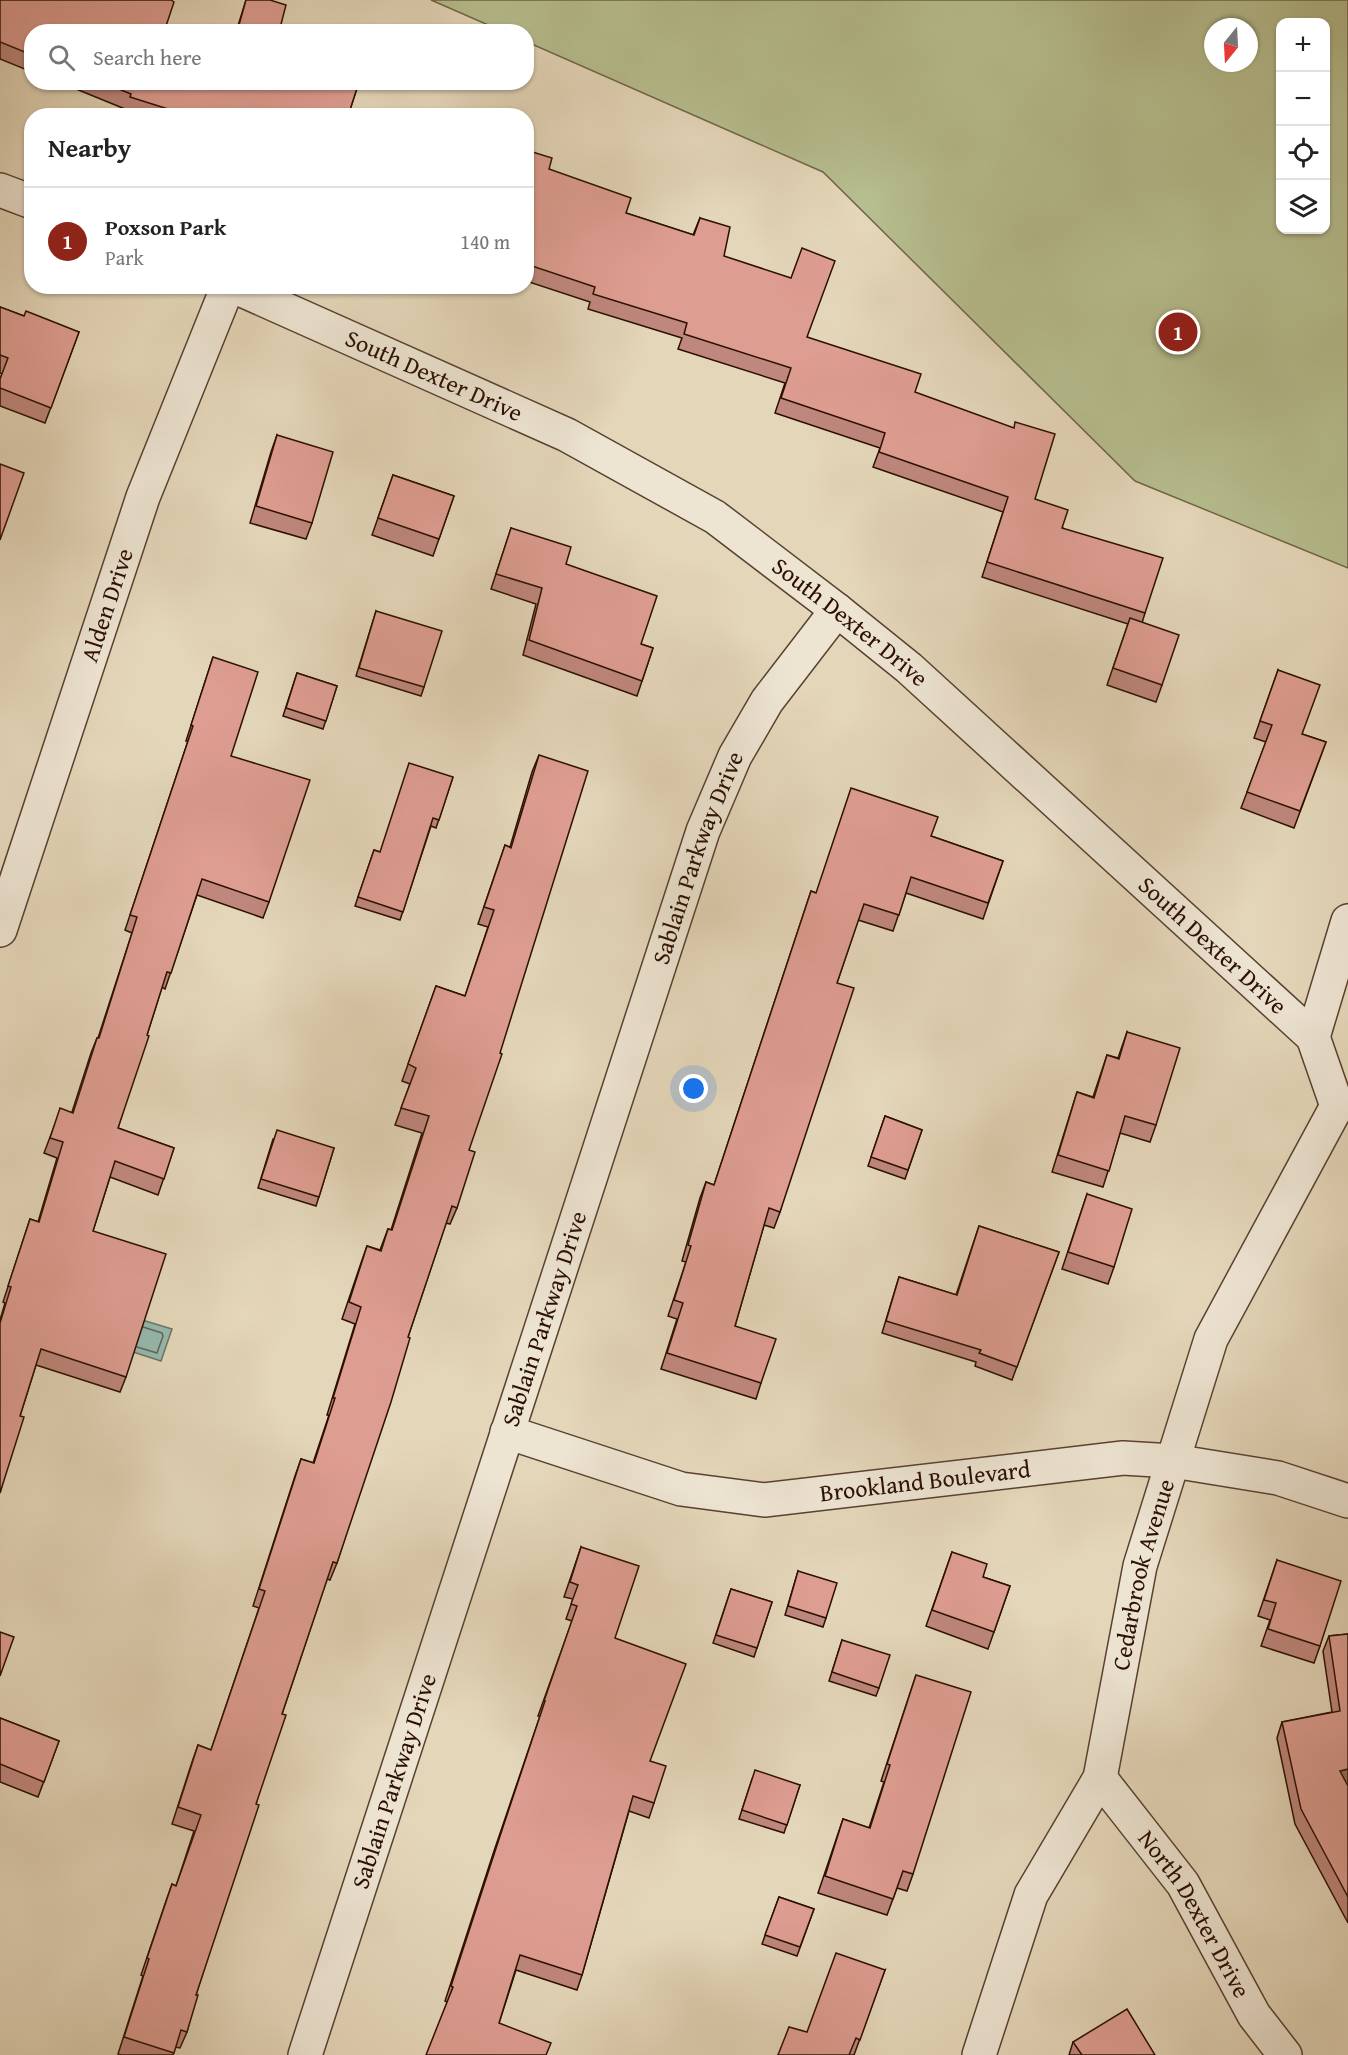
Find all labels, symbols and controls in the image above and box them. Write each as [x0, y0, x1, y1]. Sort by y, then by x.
north arrow [1204, 18, 1258, 72]
map controls [1276, 18, 1330, 234]
button: + [1276, 18, 1330, 72]
search box [24, 24, 534, 90]
icon: search [45, 41, 78, 74]
text: Search here [93, 41, 202, 73]
button: − [1276, 72, 1330, 126]
button: locate [1276, 126, 1330, 180]
text: Nearby [48, 128, 131, 167]
button: layers [1276, 180, 1330, 234]
text: Poxson Park [105, 211, 226, 243]
text: 1 [62, 227, 73, 256]
text: 140 m [460, 227, 510, 256]
text: Park [105, 243, 144, 272]
pin: 1 [1158, 310, 1198, 354]
street label: South Dexter Drive [340, 320, 528, 430]
street label: Alden Drive [72, 544, 142, 667]
street label: South Dexter Drive [765, 549, 936, 694]
street label: Sablain Parkway Drive [643, 746, 752, 969]
street label: South Dexter Drive [1131, 868, 1295, 1022]
your location [679, 1074, 708, 1103]
street label: Sablain Parkway Drive [492, 1207, 595, 1431]
street label: Brookland Boulevard [818, 1451, 1032, 1510]
street label: Cedarbrook Avenue [1103, 1475, 1183, 1673]
street label: Sablain Parkway Drive [342, 1669, 445, 1893]
street label: North Dexter Drive [1130, 1822, 1259, 2004]

